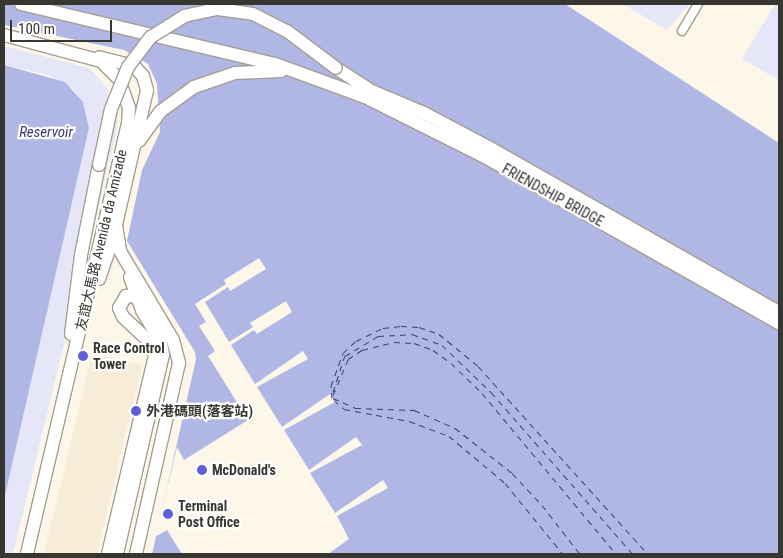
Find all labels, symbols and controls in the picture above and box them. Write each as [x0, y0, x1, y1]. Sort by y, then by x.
scale bar [12, 10, 115, 42]
text: 100 m [18, 20, 55, 38]
water label: Reservoir [19, 124, 73, 142]
street label: 友誼大馬路 Avenida da Amizade [72, 148, 130, 332]
street label: FRIENDSHIP BRIDGE [499, 160, 607, 230]
place label: Race Control Tower [93, 340, 165, 372]
marker: Race Control Tower [77, 350, 89, 362]
place label: 外港碼頭(落客站) [146, 403, 253, 419]
marker: 外港碼頭(落客站) [130, 405, 142, 417]
place label: McDonald's [212, 462, 276, 478]
marker: McDonald's [196, 464, 208, 476]
place label: Terminal Post Office [178, 498, 240, 530]
marker: Terminal Post Office [162, 508, 174, 520]

